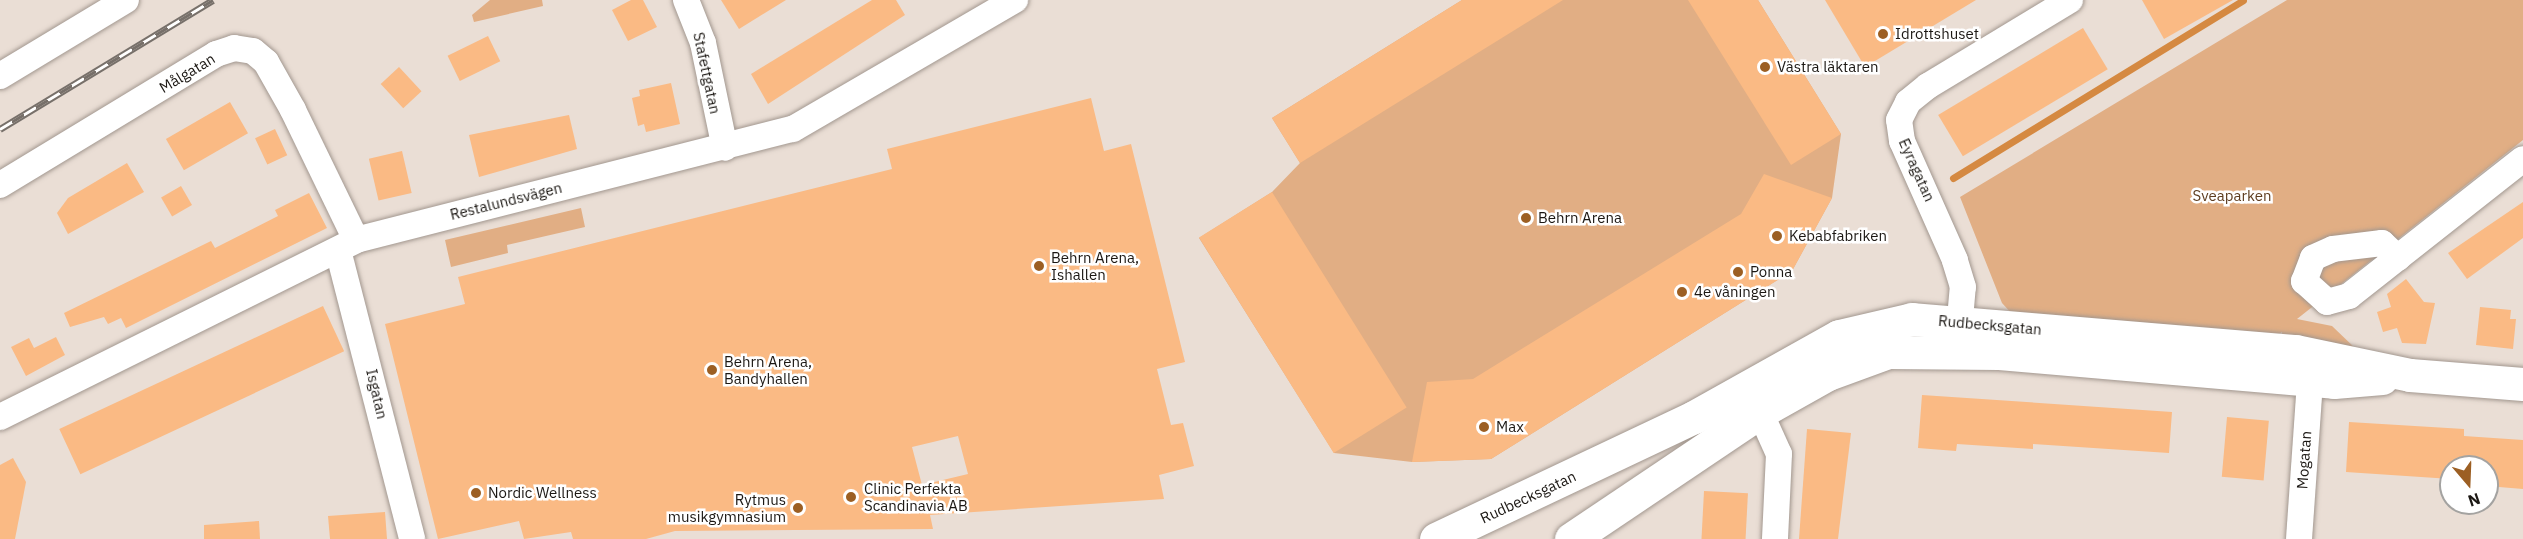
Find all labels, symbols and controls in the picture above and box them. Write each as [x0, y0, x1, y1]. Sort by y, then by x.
place label: Idrottshuset [1895, 25, 1979, 43]
marker: Idrottshuset [1876, 27, 1890, 41]
street label: Stafettgatan [690, 31, 724, 115]
street label: Målgatan [156, 49, 218, 97]
place label: Västra läktaren [1777, 58, 1878, 76]
marker: Västra läktaren [1758, 60, 1772, 74]
street label: Eyragatan [1895, 136, 1939, 204]
street label: Restalundsvägen [448, 178, 564, 224]
park label: Sveaparken [2193, 187, 2271, 205]
place label: Behrn Arena [1538, 209, 1622, 227]
marker: Behrn Arena [1519, 211, 1533, 225]
place label: Kebabfabriken [1789, 227, 1887, 245]
marker: Kebabfabriken [1770, 229, 1784, 243]
place label: Behrn Arena, Ishallen [1051, 248, 1139, 283]
marker: Behrn Arena, Ishallen [1032, 259, 1046, 273]
place label: Ponna [1750, 263, 1792, 281]
marker: Ponna [1731, 265, 1745, 279]
place label: 4e våningen [1694, 283, 1775, 301]
marker: 4e våningen [1675, 285, 1689, 299]
street label: Rudbecksgatan [1937, 312, 2043, 338]
place label: Behrn Arena, Bandyhallen [724, 352, 812, 387]
marker: Behrn Arena, Bandyhallen [705, 363, 719, 377]
street label: Isgatan [363, 367, 391, 421]
place label: Max [1496, 418, 1524, 436]
marker: Max [1477, 420, 1491, 434]
street label: Mogatan [2293, 430, 2315, 490]
north arrow [2439, 455, 2499, 515]
street label: Rudbecksgatan [1477, 467, 1579, 527]
place label: Clinic Perfekta Scandinavia AB [864, 479, 968, 514]
place label: Nordic Wellness [488, 484, 597, 502]
marker: Nordic Wellness [469, 486, 483, 500]
marker: Clinic Perfekta Scandinavia AB [842, 488, 860, 506]
text: N [2465, 489, 2483, 511]
place label: Rytmus musikgymnasium [668, 490, 786, 525]
marker: Rytmus musikgymnasium [791, 501, 805, 515]

